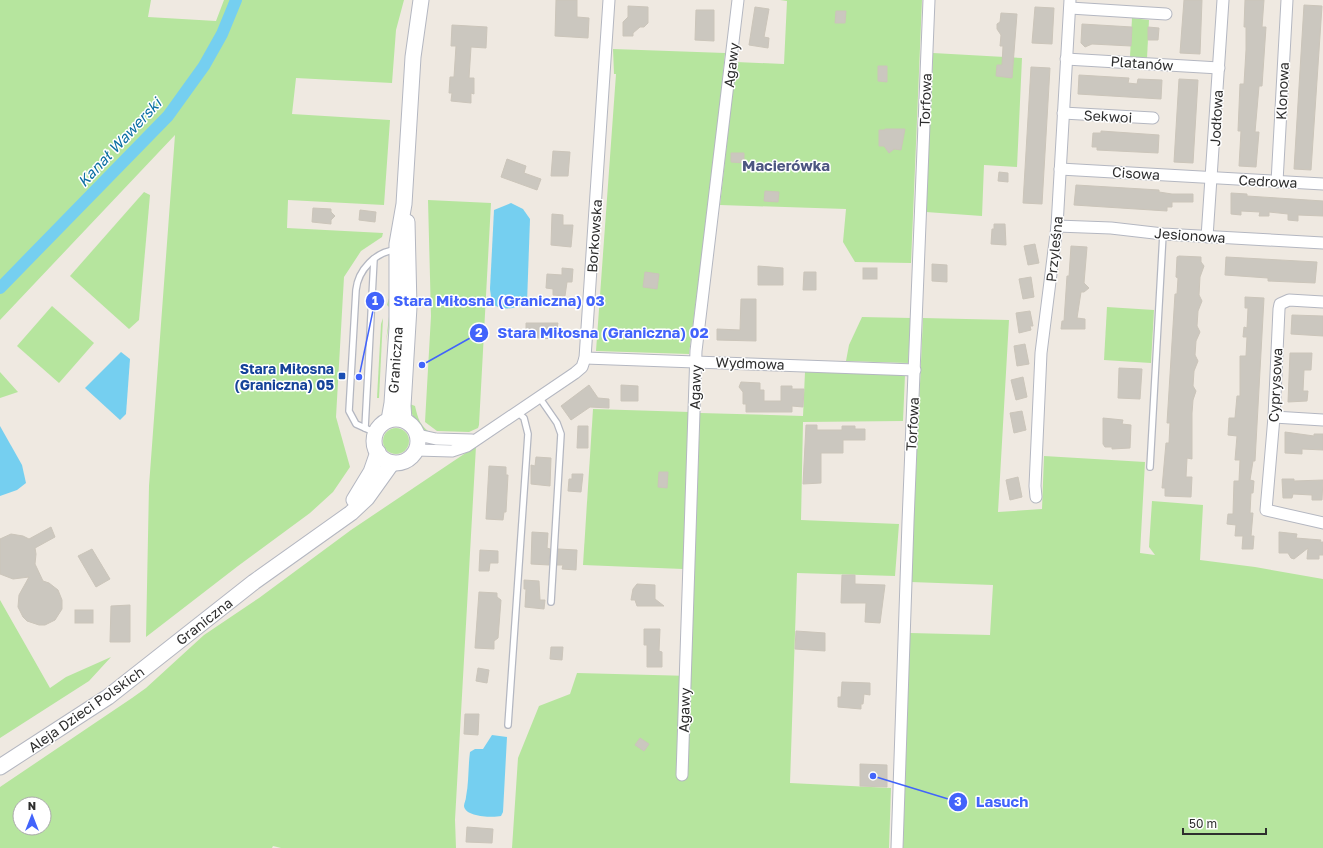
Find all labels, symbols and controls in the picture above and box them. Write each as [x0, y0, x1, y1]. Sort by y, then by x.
street label: Agawy [720, 41, 742, 88]
street label: Platanów [1110, 52, 1174, 74]
street label: Klonowa [1272, 62, 1292, 120]
street label: Torfowa [916, 73, 934, 127]
street label: Jodłowa [1206, 89, 1226, 147]
water label: Kanał Wawerski [73, 93, 166, 190]
street label: Sekwoi [1083, 106, 1133, 126]
district label: Macierówka [742, 156, 830, 174]
street label: Cisowa [1112, 163, 1160, 183]
street label: Cedrowa [1238, 171, 1298, 191]
street label: Borkowska [583, 199, 605, 273]
street label: Przyleśna [1042, 215, 1066, 283]
street label: Jesionowa [1154, 224, 1226, 246]
callout: Stara Miłosna (Graniczna) 03 [365, 287, 613, 314]
text: Stara Miłosna (Graniczna) 03 [393, 291, 605, 309]
text: 1 [372, 293, 378, 308]
callout: Stara Miłosna (Graniczna) 02 [469, 319, 717, 346]
text: Stara Miłosna (Graniczna) 02 [497, 323, 709, 341]
text: 2 [475, 325, 483, 340]
street label: Graniczna [384, 326, 406, 394]
street label: Cyprysowa [1265, 347, 1285, 423]
street label: Wydmowa [715, 353, 785, 373]
place label: Stara Miłosna (Graniczna) 05 [234, 360, 334, 393]
street label: Agawy [686, 364, 704, 410]
marker: Stara Miłosna (Graniczna) 05 [337, 371, 347, 381]
street label: Torfowa [902, 397, 922, 451]
street label: Graniczna [172, 594, 236, 648]
street label: Aleja Dzieci Polskich [25, 663, 147, 755]
street label: Agawy [675, 687, 693, 733]
callout: Lasuch [948, 788, 1037, 815]
text: Lasuch [976, 792, 1028, 810]
text: 3 [954, 794, 962, 809]
north arrow [12, 796, 52, 836]
text: N [28, 799, 36, 812]
scale bar [1183, 810, 1266, 836]
text: 50 m [1189, 816, 1217, 831]

